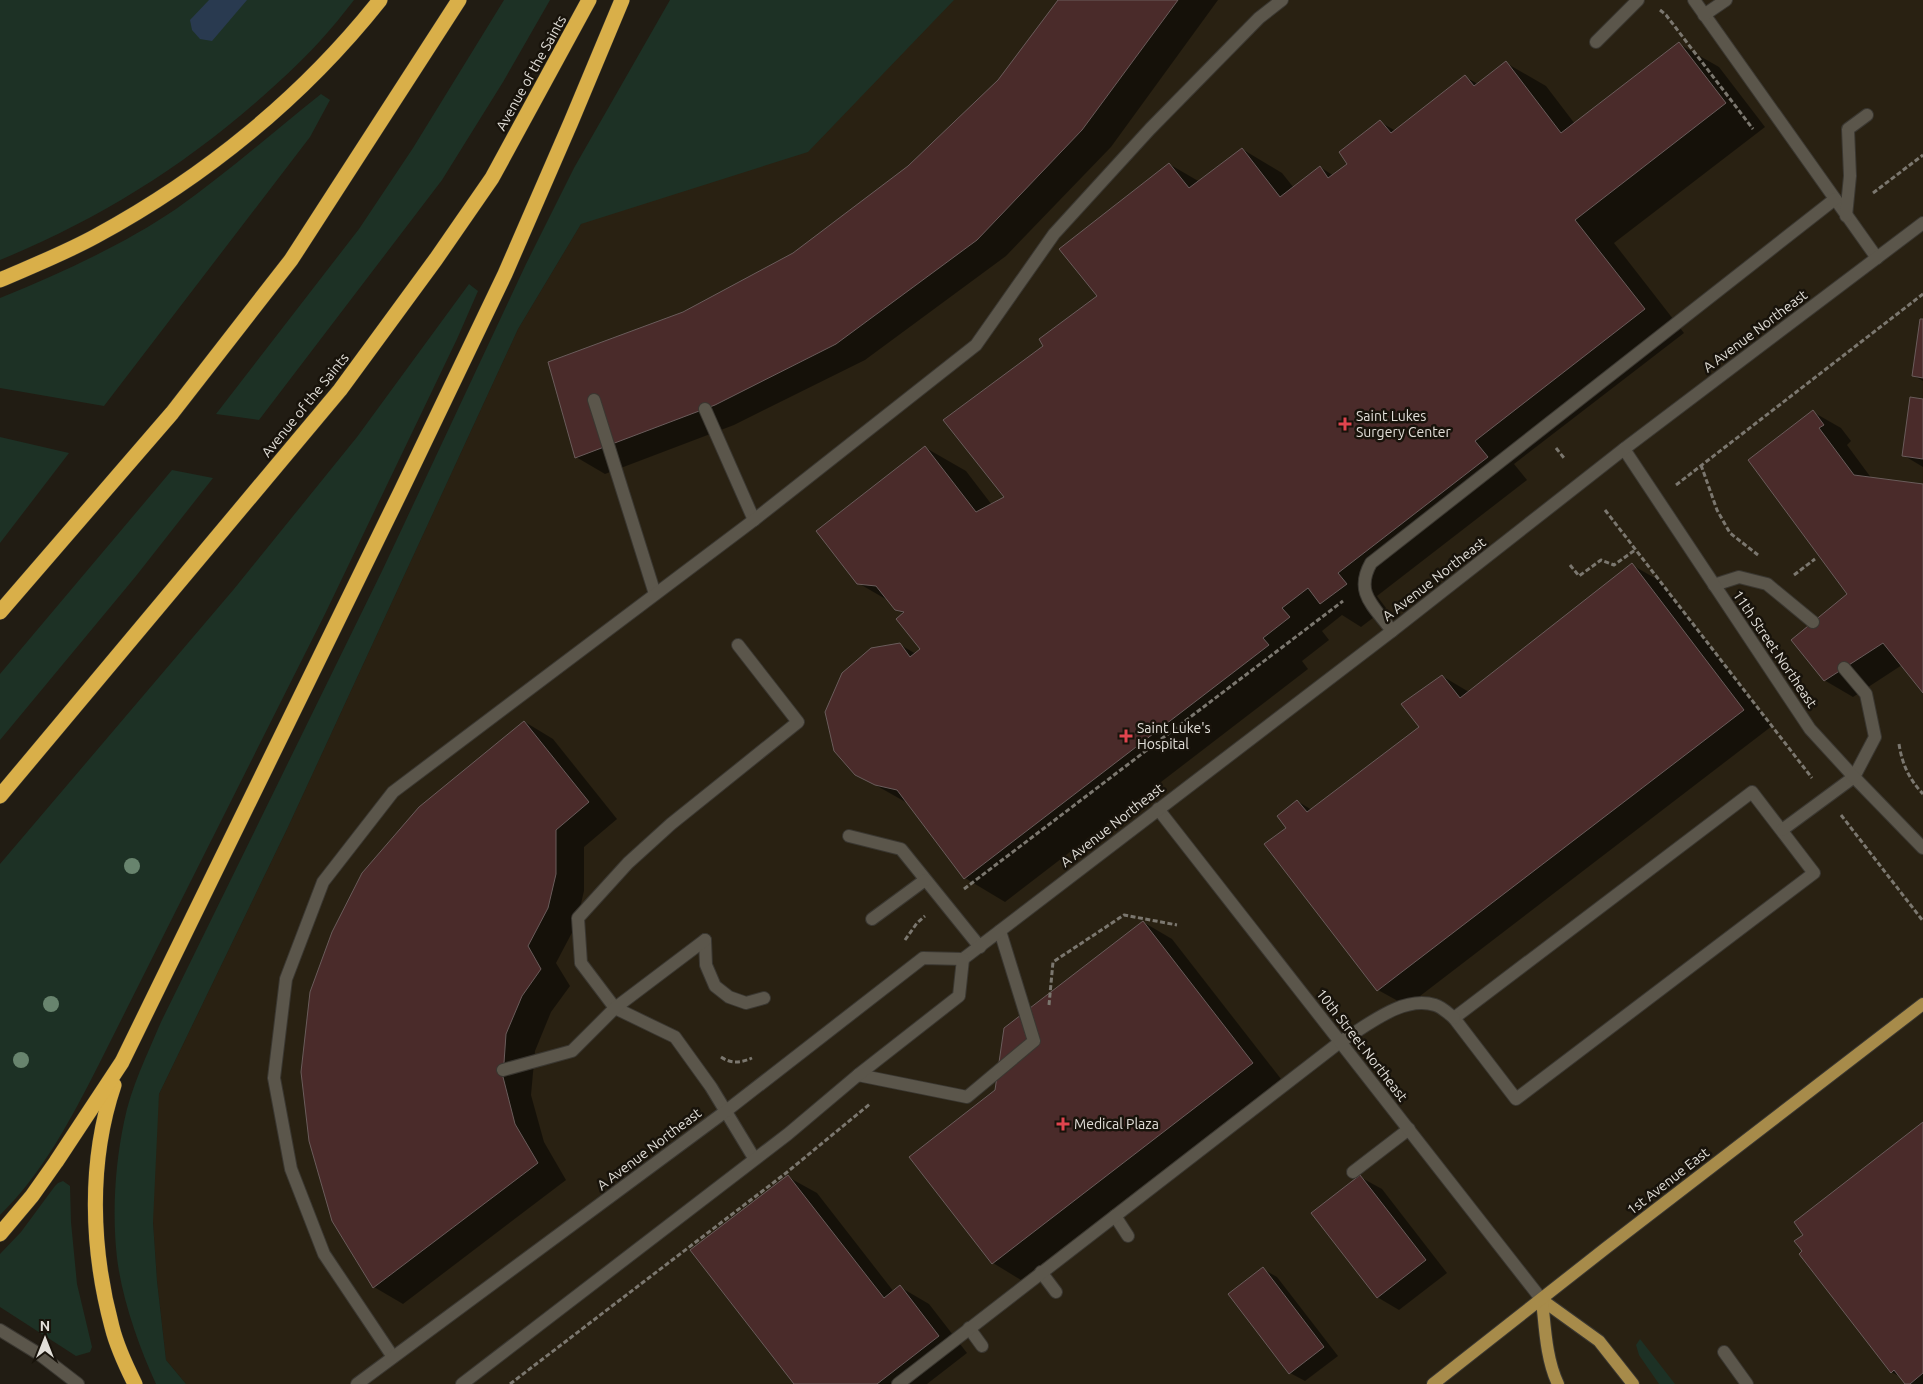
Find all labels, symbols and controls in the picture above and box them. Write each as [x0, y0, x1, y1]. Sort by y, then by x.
street label: Avenue of the Saints [493, 13, 569, 133]
street label: A Avenue Northeast [1700, 286, 1811, 375]
street label: Avenue of the Saints [258, 350, 352, 460]
place label: Saint Lukes Surgery Center [1356, 408, 1451, 440]
marker: Saint Lukes Surgery Center [1338, 417, 1352, 431]
street label: A Avenue Northeast [1379, 534, 1489, 624]
street label: 11th Street Northeast [1730, 587, 1821, 711]
place label: Saint Luke's Hospital [1137, 720, 1211, 752]
marker: Saint Luke's Hospital [1119, 729, 1133, 743]
street label: A Avenue Northeast [1057, 780, 1167, 870]
street label: 10th Street Northeast [1313, 986, 1411, 1105]
street label: A Avenue Northeast [594, 1104, 705, 1193]
place label: Medical Plaza [1074, 1116, 1159, 1132]
marker: Medical Plaza [1056, 1117, 1070, 1131]
street label: 1st Avenue East [1624, 1144, 1713, 1218]
north arrow [20, 1314, 70, 1364]
text: N [40, 1318, 50, 1334]

